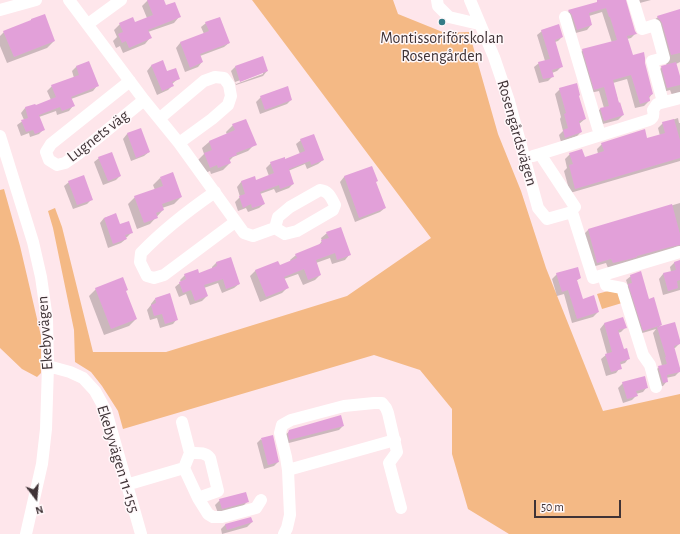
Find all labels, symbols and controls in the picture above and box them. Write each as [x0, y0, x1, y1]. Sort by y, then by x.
marker: Montissoriförskolan Rosengården [437, 17, 447, 27]
place label: Montissoriförskolan Rosengården [380, 28, 504, 66]
street label: Rosengårdsvägen [493, 78, 541, 188]
street label: Lugnets väg [63, 106, 133, 166]
street label: Ekebyvägen [33, 295, 57, 371]
street label: Ekebyvägen 11-155 [92, 403, 144, 515]
north arrow [16, 478, 56, 518]
scale bar [536, 492, 623, 518]
text: 50 m [541, 501, 564, 513]
text: N [34, 504, 45, 516]

